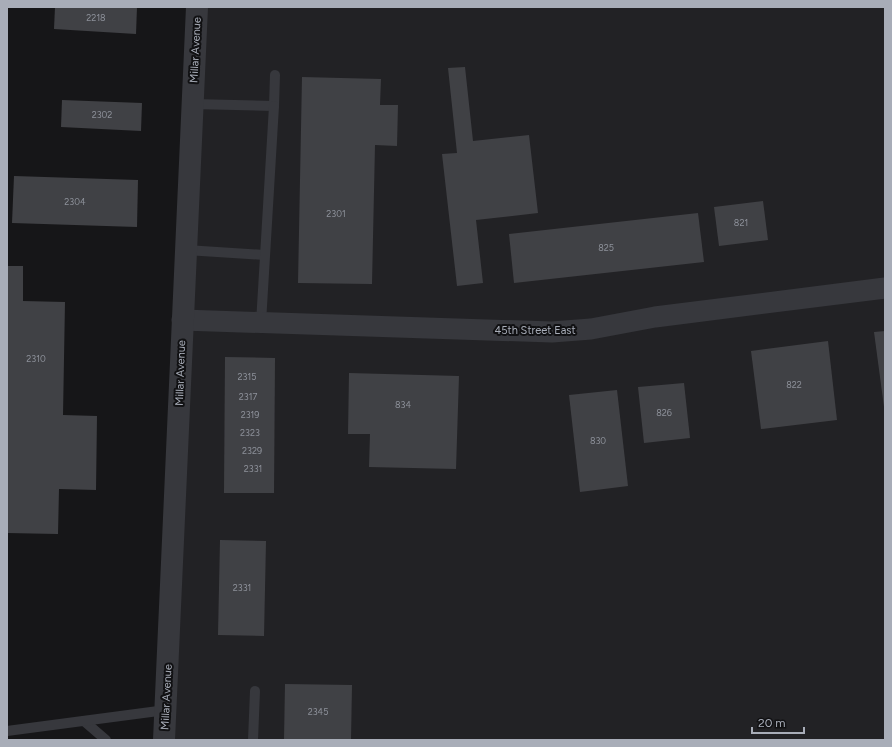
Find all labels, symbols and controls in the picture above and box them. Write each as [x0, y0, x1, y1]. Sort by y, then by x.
house number: 2218 [86, 12, 106, 23]
street label: Millar Avenue [187, 17, 204, 83]
house number: 2302 [92, 109, 112, 120]
house number: 2304 [64, 196, 86, 207]
house number: 2301 [326, 208, 346, 219]
house number: 821 [734, 217, 748, 228]
house number: 825 [598, 242, 614, 253]
street label: 45th Street East [494, 324, 576, 337]
street label: Millar Avenue [173, 340, 188, 406]
house number: 2310 [26, 353, 46, 364]
house number: 2315 [238, 371, 256, 382]
house number: 822 [786, 379, 802, 390]
house number: 2317 [239, 391, 257, 402]
house number: 834 [395, 399, 411, 410]
house number: 826 [656, 407, 672, 418]
house number: 2319 [241, 409, 259, 420]
house number: 2323 [240, 427, 260, 438]
house number: 830 [590, 435, 606, 446]
house number: 2329 [242, 445, 262, 456]
house number: 2331 [244, 463, 262, 474]
house number: 2331 [233, 582, 251, 593]
street label: Millar Avenue [158, 664, 175, 730]
house number: 2345 [308, 706, 328, 717]
scale bar [752, 709, 804, 735]
text: 20 m [758, 716, 786, 730]

